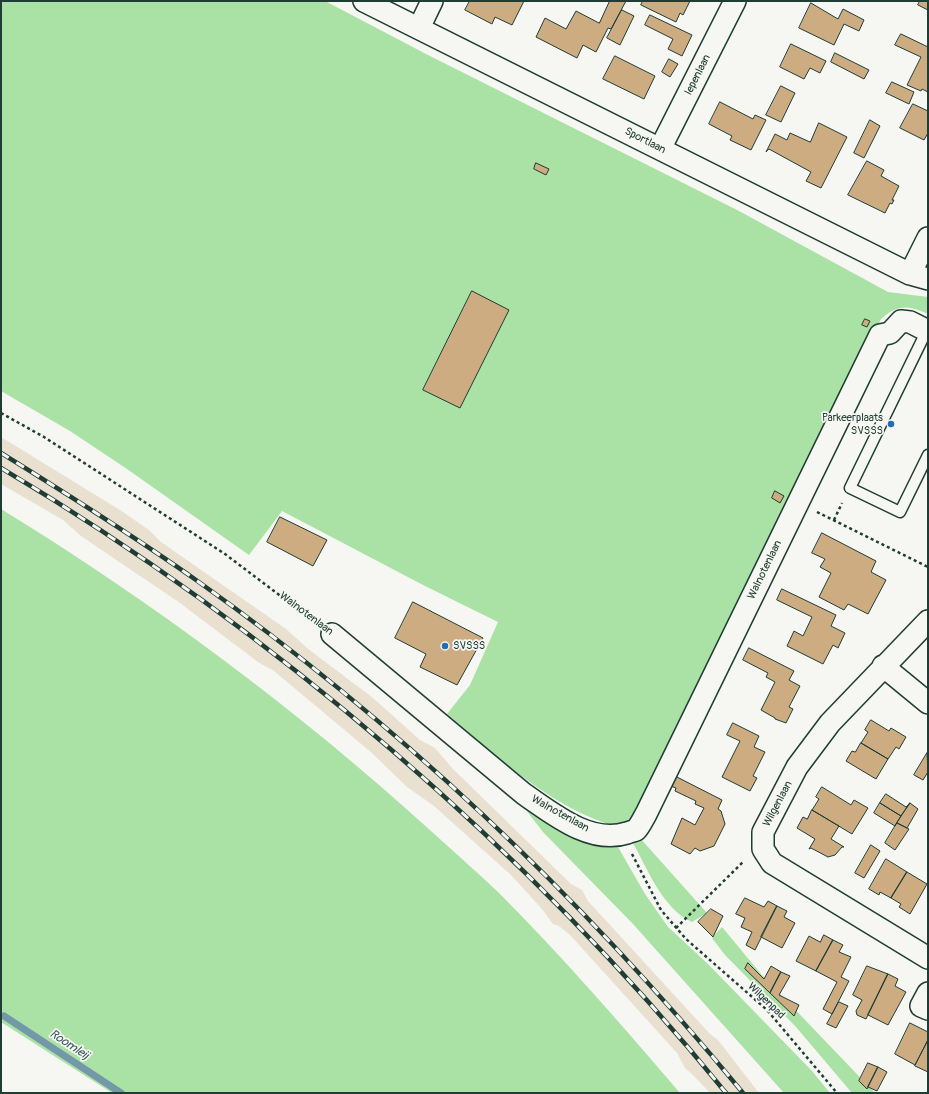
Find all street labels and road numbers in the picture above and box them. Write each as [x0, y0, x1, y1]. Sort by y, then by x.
street label: Iepenlaan [682, 52, 714, 98]
street label: Sportlaan [622, 125, 668, 157]
street label: Walnotenlaan [745, 538, 785, 602]
street label: Walnotenlaan [276, 589, 336, 639]
street label: Wilgenlaan [761, 779, 795, 829]
street label: Walnotenlaan [529, 793, 591, 835]
street label: Wilgenpad [745, 980, 787, 1022]

